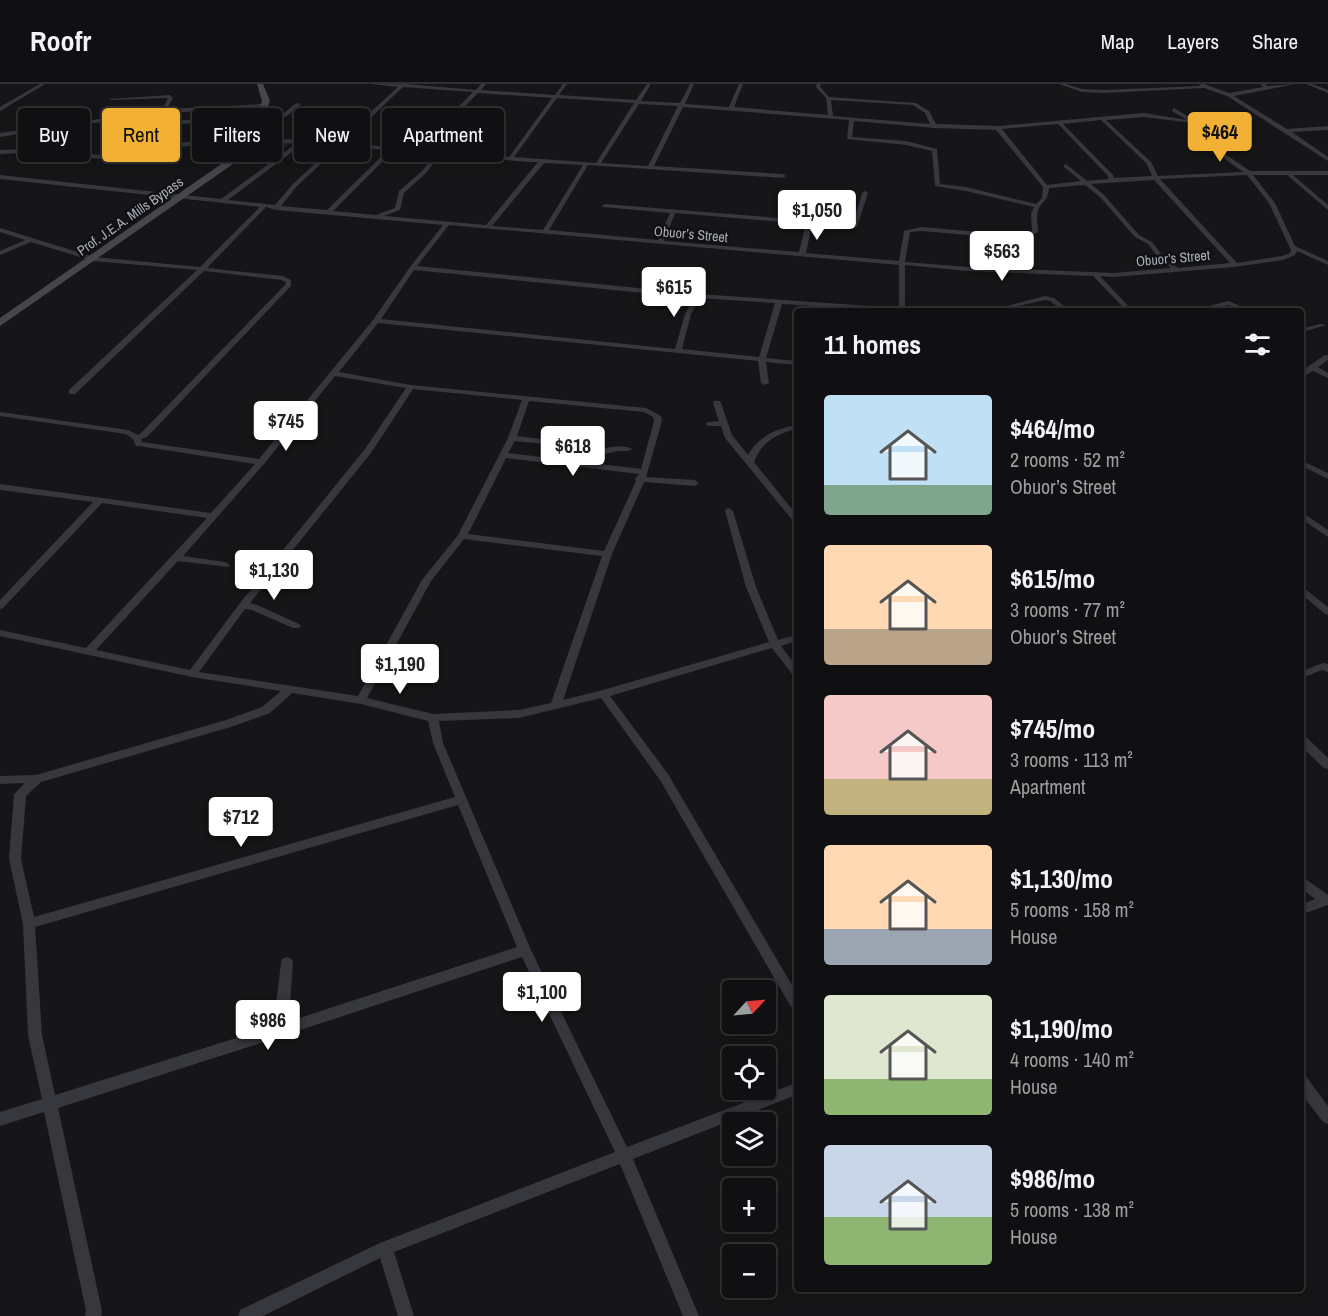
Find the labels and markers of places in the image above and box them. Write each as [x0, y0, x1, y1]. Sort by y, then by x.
pin: $464 [1184, 112, 1256, 163]
pin: $1,050 [768, 190, 866, 241]
pin: $563 [966, 231, 1038, 282]
pin: $615 [638, 267, 710, 318]
pin: $745 [250, 401, 322, 452]
pin: $618 [537, 426, 609, 477]
pin: $1,130 [225, 550, 323, 601]
pin: $1,190 [351, 644, 449, 695]
pin: $712 [205, 797, 277, 848]
pin: $1,100 [493, 972, 591, 1023]
pin: $986 [232, 1000, 304, 1051]

